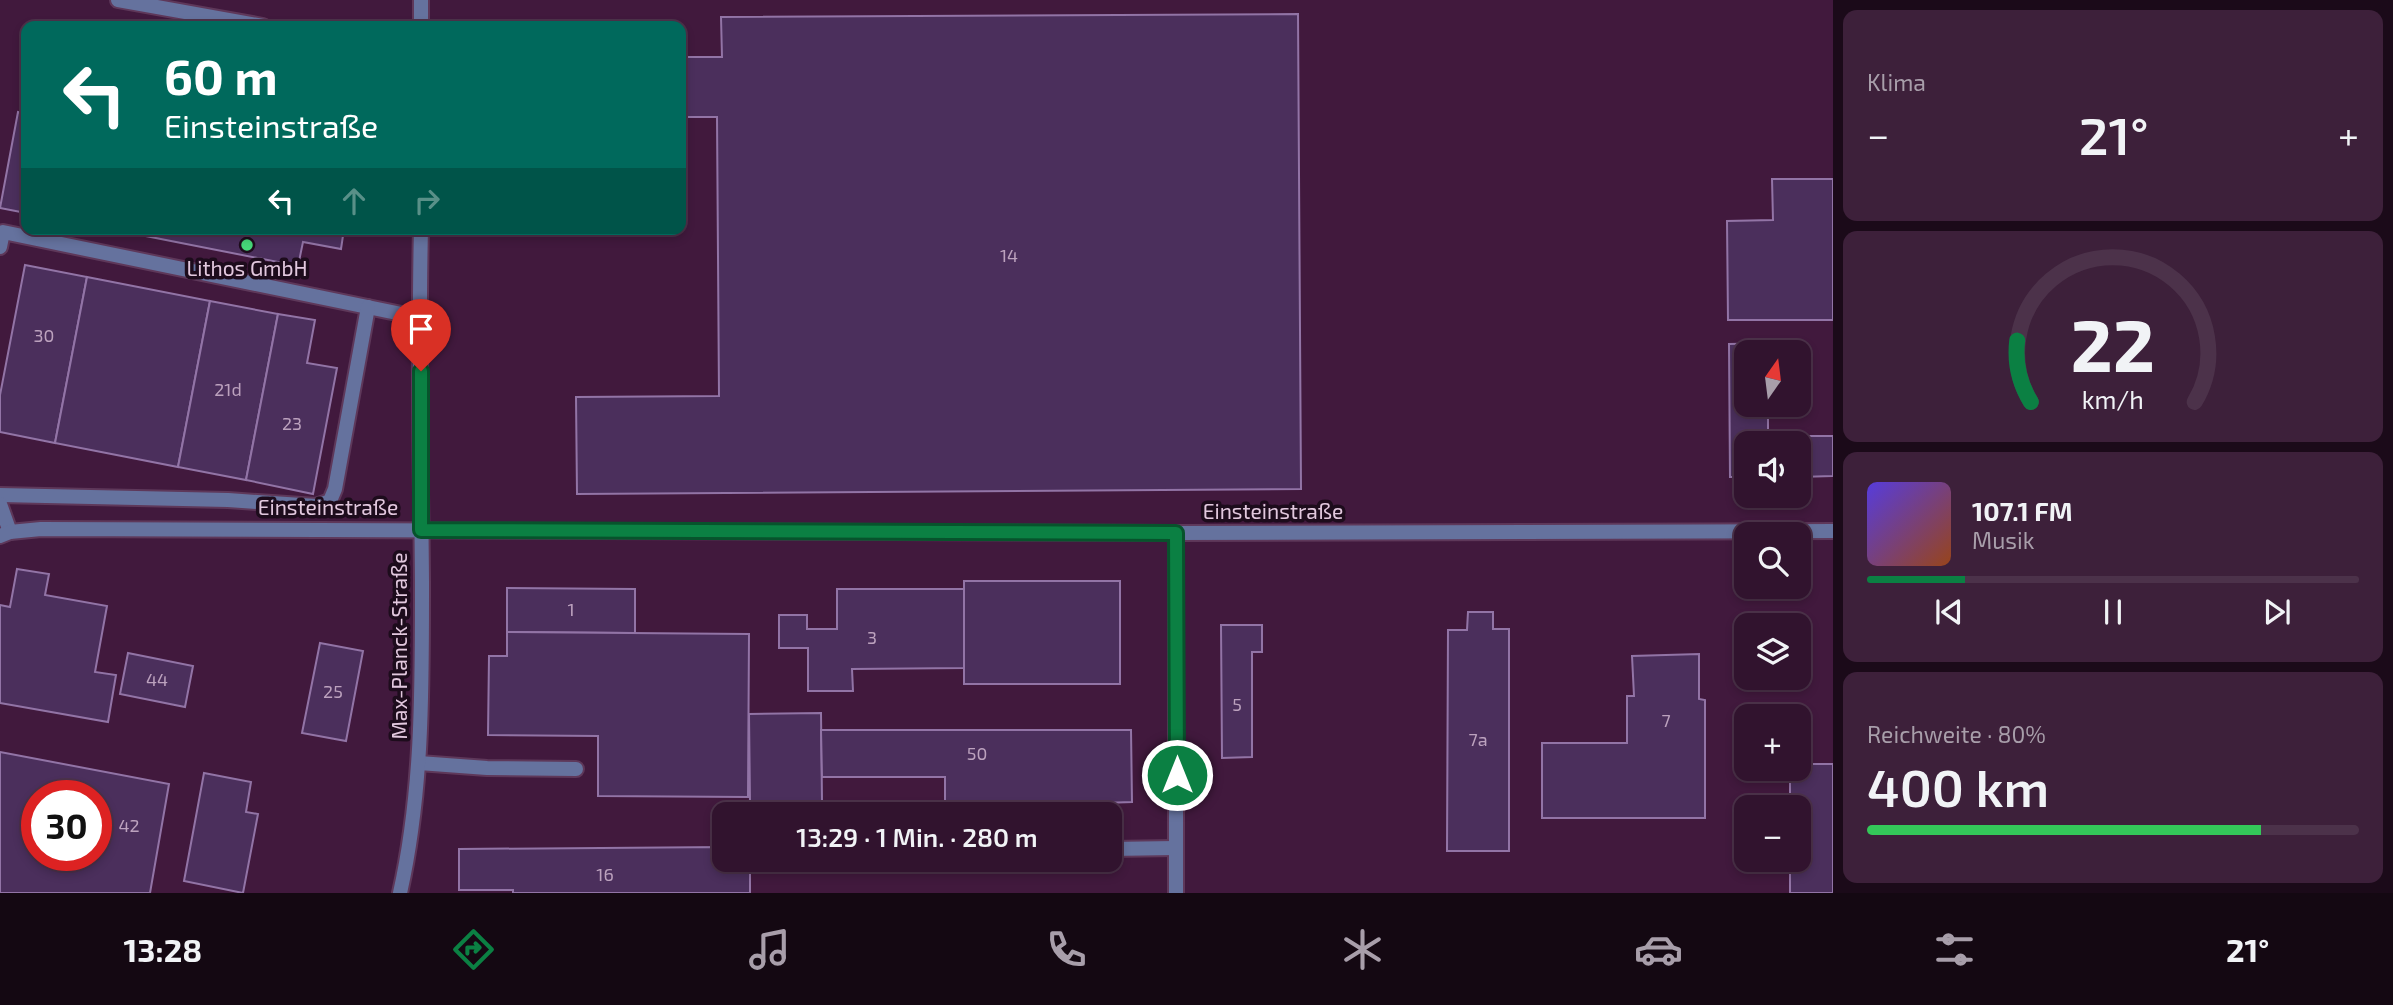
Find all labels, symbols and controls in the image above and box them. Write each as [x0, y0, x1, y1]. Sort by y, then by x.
text: 60 m [164, 46, 278, 105]
icon: left [49, 49, 140, 140]
text: Klima [1867, 68, 1926, 96]
text: 21° [2079, 103, 2149, 165]
text: Einsteinstraße [164, 106, 378, 144]
text: − [1867, 111, 1889, 157]
text: + [2338, 111, 2359, 157]
icon: left [262, 182, 300, 220]
icon: ahead [335, 182, 373, 220]
icon: right [408, 182, 446, 220]
marker: Lithos GmbH [239, 237, 255, 253]
house number: 14 [1000, 244, 1018, 266]
place label: Lithos GmbH [186, 255, 308, 280]
pin [391, 299, 451, 371]
text: 22 [2071, 300, 2155, 388]
icon: arrive [402, 310, 440, 348]
house number: 30 [34, 324, 54, 346]
north arrow [1734, 340, 1811, 416]
map controls [1734, 340, 1811, 872]
house number: 21d [214, 378, 242, 400]
text: km/h [2082, 384, 2144, 414]
house number: 23 [282, 412, 302, 434]
button: sound [1734, 431, 1811, 508]
street label: Einsteinstraße [258, 494, 398, 519]
text: 107.1 FM [1972, 495, 2073, 526]
street label: Einsteinstraße [1203, 498, 1343, 523]
button: search [1734, 522, 1811, 599]
text: Musik [1972, 526, 2034, 554]
street label: Max-Planck-Straße [386, 552, 411, 740]
icon: previous [1930, 593, 1968, 631]
icon: pause [2094, 593, 2132, 631]
icon: next [2258, 593, 2296, 631]
house number: 1 [567, 598, 575, 620]
button: layers [1734, 613, 1811, 690]
house number: 3 [867, 626, 877, 648]
house number: 44 [146, 668, 168, 690]
house number: 25 [323, 680, 343, 702]
house number: 5 [1232, 693, 1242, 715]
button: + [1734, 704, 1811, 781]
house number: 7 [1661, 709, 1671, 731]
text: Reichweite · 80% [1867, 720, 2046, 748]
house number: 7a [1468, 728, 1488, 750]
position arrow [1140, 738, 1214, 812]
house number: 50 [967, 742, 987, 764]
text: 400 km [1867, 755, 2049, 817]
speed limit sign: 30 [21, 780, 112, 871]
button: − [1734, 795, 1811, 872]
house number: 42 [118, 814, 140, 836]
text: 13:29 · 1 Min. · 280 m [796, 821, 1038, 852]
house number: 16 [596, 863, 614, 885]
icon: directions [449, 925, 498, 974]
icon: music [745, 925, 794, 974]
icon: phone [1042, 925, 1091, 974]
icon: climate [1338, 925, 1387, 974]
icon: car [1634, 925, 1683, 974]
icon: filters [1930, 925, 1979, 974]
text: 13:28 [124, 930, 202, 968]
text: 21° [2226, 930, 2269, 968]

